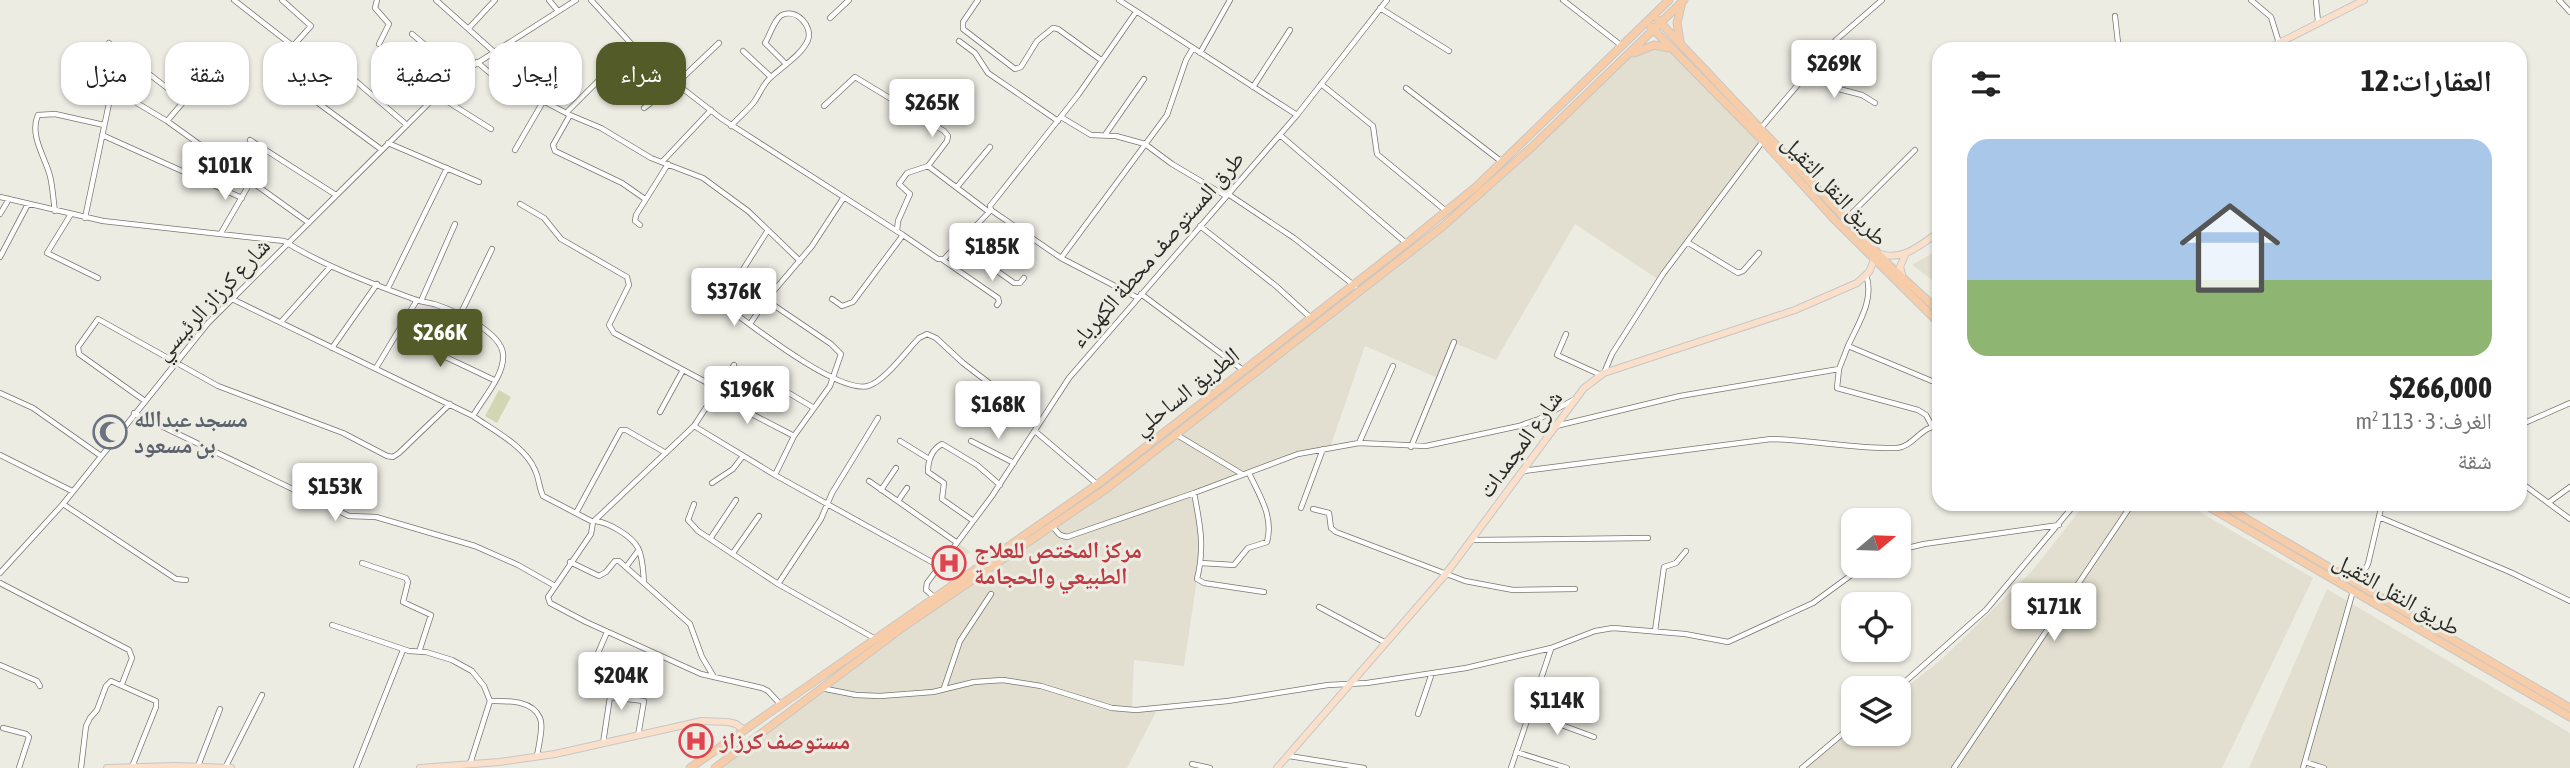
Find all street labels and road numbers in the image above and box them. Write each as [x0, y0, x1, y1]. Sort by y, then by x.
street label: طريق النقل الثقيل [1776, 129, 1893, 252]
street label: طرق المستوصف محطة الكهرباء [1065, 146, 1250, 353]
street label: شارع كرزاز الرئيسي [149, 233, 279, 369]
street label: الطريق الساحلي [1128, 342, 1248, 445]
street label: شارع المجمدات [1473, 386, 1569, 504]
street label: طريق النقل الثقيل [2328, 547, 2465, 642]

